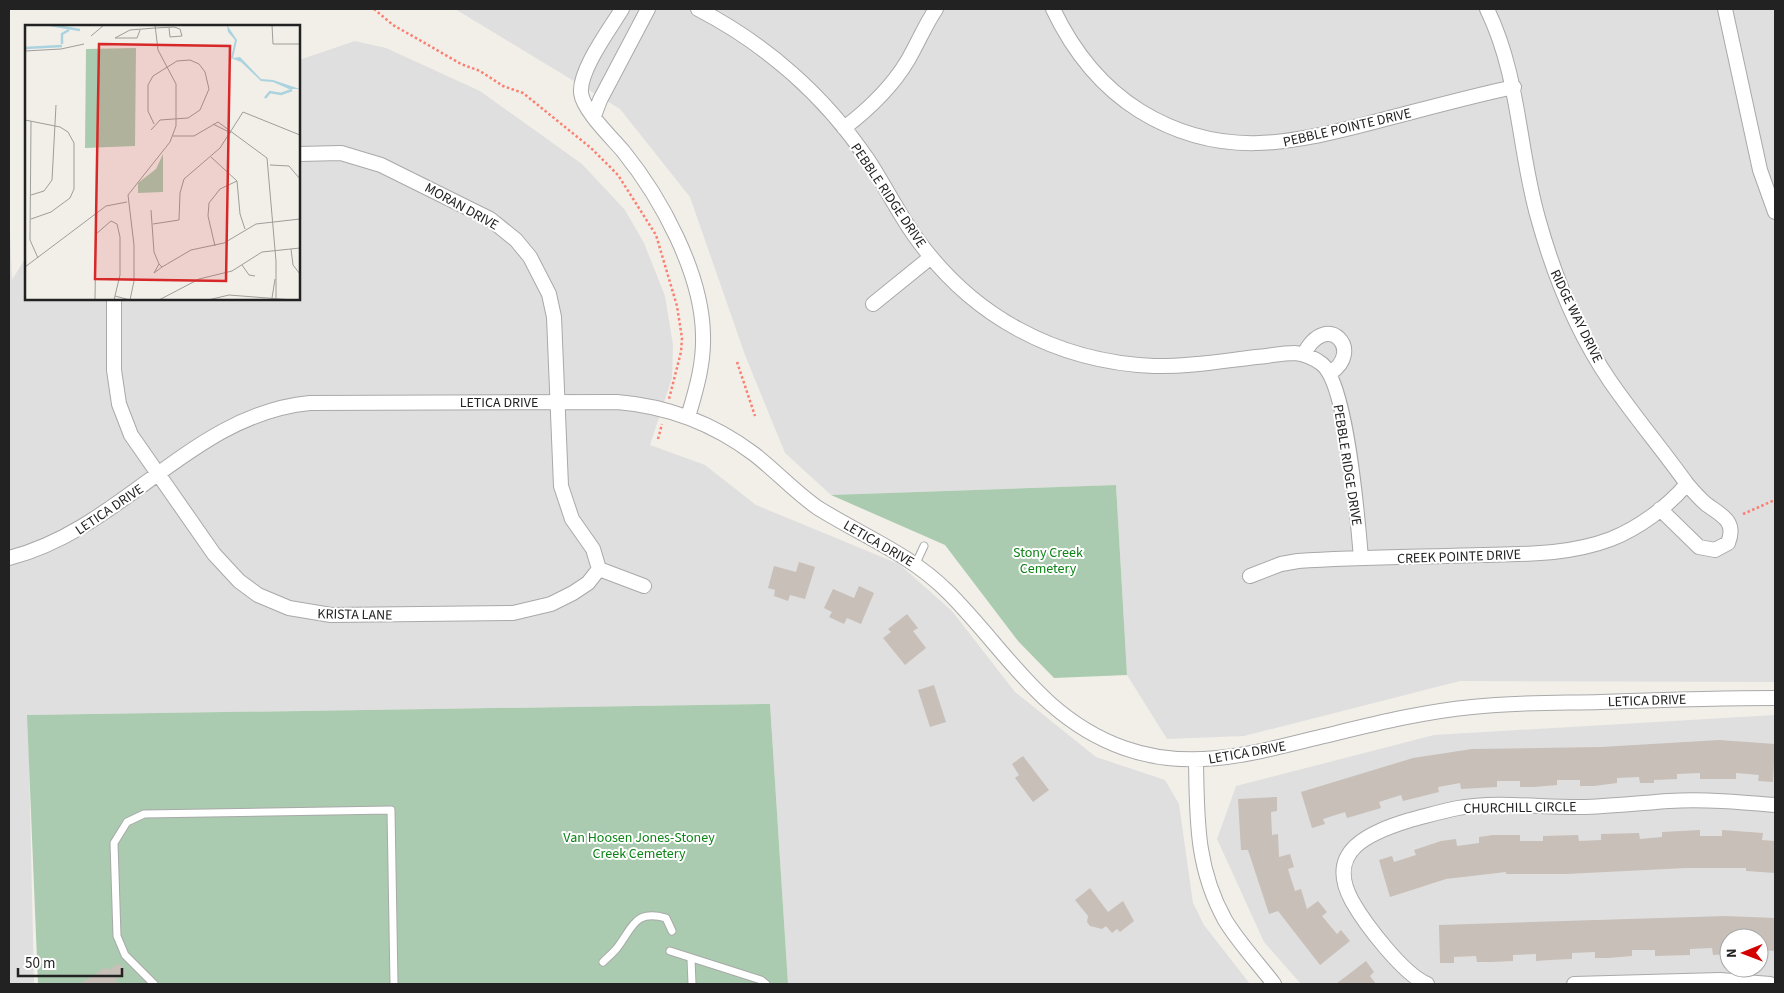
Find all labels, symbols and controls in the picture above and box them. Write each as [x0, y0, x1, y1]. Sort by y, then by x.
inset map [25, 25, 300, 300]
street label: PEBBLE POINTE DRIVE [1281, 103, 1413, 152]
street label: PEBBLE RIDGE DRIVE [846, 139, 931, 252]
street label: MORAN DRIVE [421, 178, 502, 235]
street label: RIDGE WAY DRIVE [1545, 266, 1607, 367]
street label: LETICA DRIVE [460, 393, 538, 413]
street label: PEBBLE RIDGE DRIVE [1328, 403, 1366, 527]
street label: LETICA DRIVE [71, 480, 148, 540]
street label: LETICA DRIVE [839, 516, 918, 572]
park label: Stony Creek Cemetery [1013, 543, 1083, 579]
street label: CREEK POINTE DRIVE [1397, 545, 1521, 569]
street label: KRISTA LANE [317, 604, 393, 626]
street label: LETICA DRIVE [1607, 690, 1687, 712]
street label: LETICA DRIVE [1207, 736, 1288, 770]
street label: CHURCHILL CIRCLE [1463, 797, 1577, 819]
park label: Van Hoosen Jones-Stoney Creek Cemetery [563, 828, 715, 864]
north arrow [1719, 928, 1769, 978]
scale bar [18, 946, 121, 978]
text: N [1722, 948, 1742, 958]
text: 50 m [25, 953, 55, 974]

